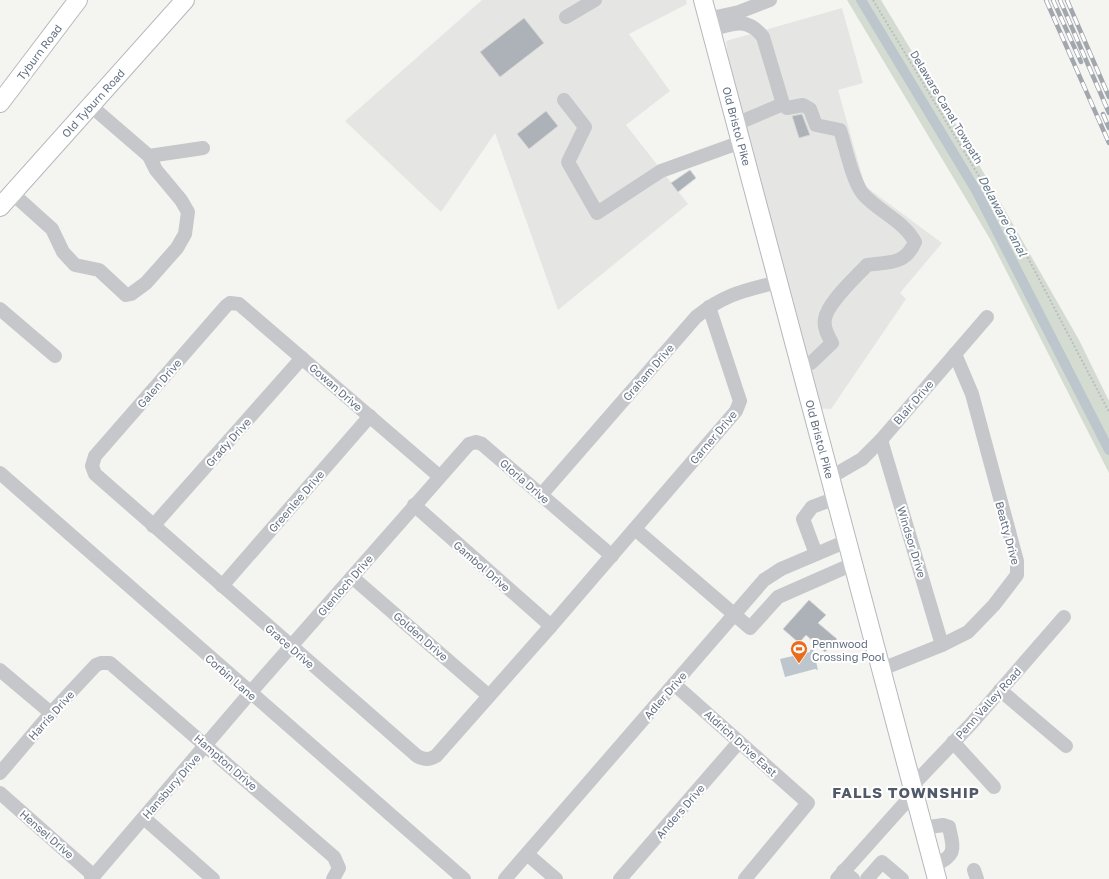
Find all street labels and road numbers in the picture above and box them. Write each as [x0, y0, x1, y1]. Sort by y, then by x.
street label: Tyburn Road [14, 22, 64, 82]
street label: Delaware Canal Towpath [908, 48, 986, 166]
street label: Old Tyburn Road [59, 66, 127, 140]
street label: Old Bristol Pike [720, 85, 754, 167]
street label: Graham Drive [620, 341, 676, 403]
street label: Galen Drive [134, 356, 184, 410]
street label: Gowan Drive [307, 360, 365, 414]
street label: Blair Drive [890, 377, 936, 427]
street label: Old Bristol Pike [803, 398, 837, 480]
street label: Garner Drive [687, 408, 739, 466]
street label: Grady Drive [203, 415, 253, 469]
street label: Gloria Drive [498, 456, 552, 506]
street label: Greenlee Drive [266, 467, 326, 535]
street label: Beatty Drive [993, 500, 1023, 566]
street label: Windsor Drive [895, 505, 929, 579]
street label: Gambol Drive [451, 538, 513, 594]
street label: Glenloch Drive [315, 552, 375, 618]
street label: Golden Drive [391, 609, 451, 663]
street label: Grace Drive [263, 621, 317, 671]
street label: Corbin Lane [203, 651, 259, 703]
street label: Penn Valley Road [953, 665, 1023, 741]
street label: Adler Drive [641, 669, 689, 721]
street label: Harris Drive [25, 688, 77, 742]
street label: Aldrich Drive East [702, 707, 780, 779]
street label: Hampton Drive [192, 731, 260, 793]
street label: Hansbury Drive [139, 751, 203, 821]
street label: Anders Drive [653, 781, 707, 841]
street label: Hensel Drive [17, 807, 77, 861]

